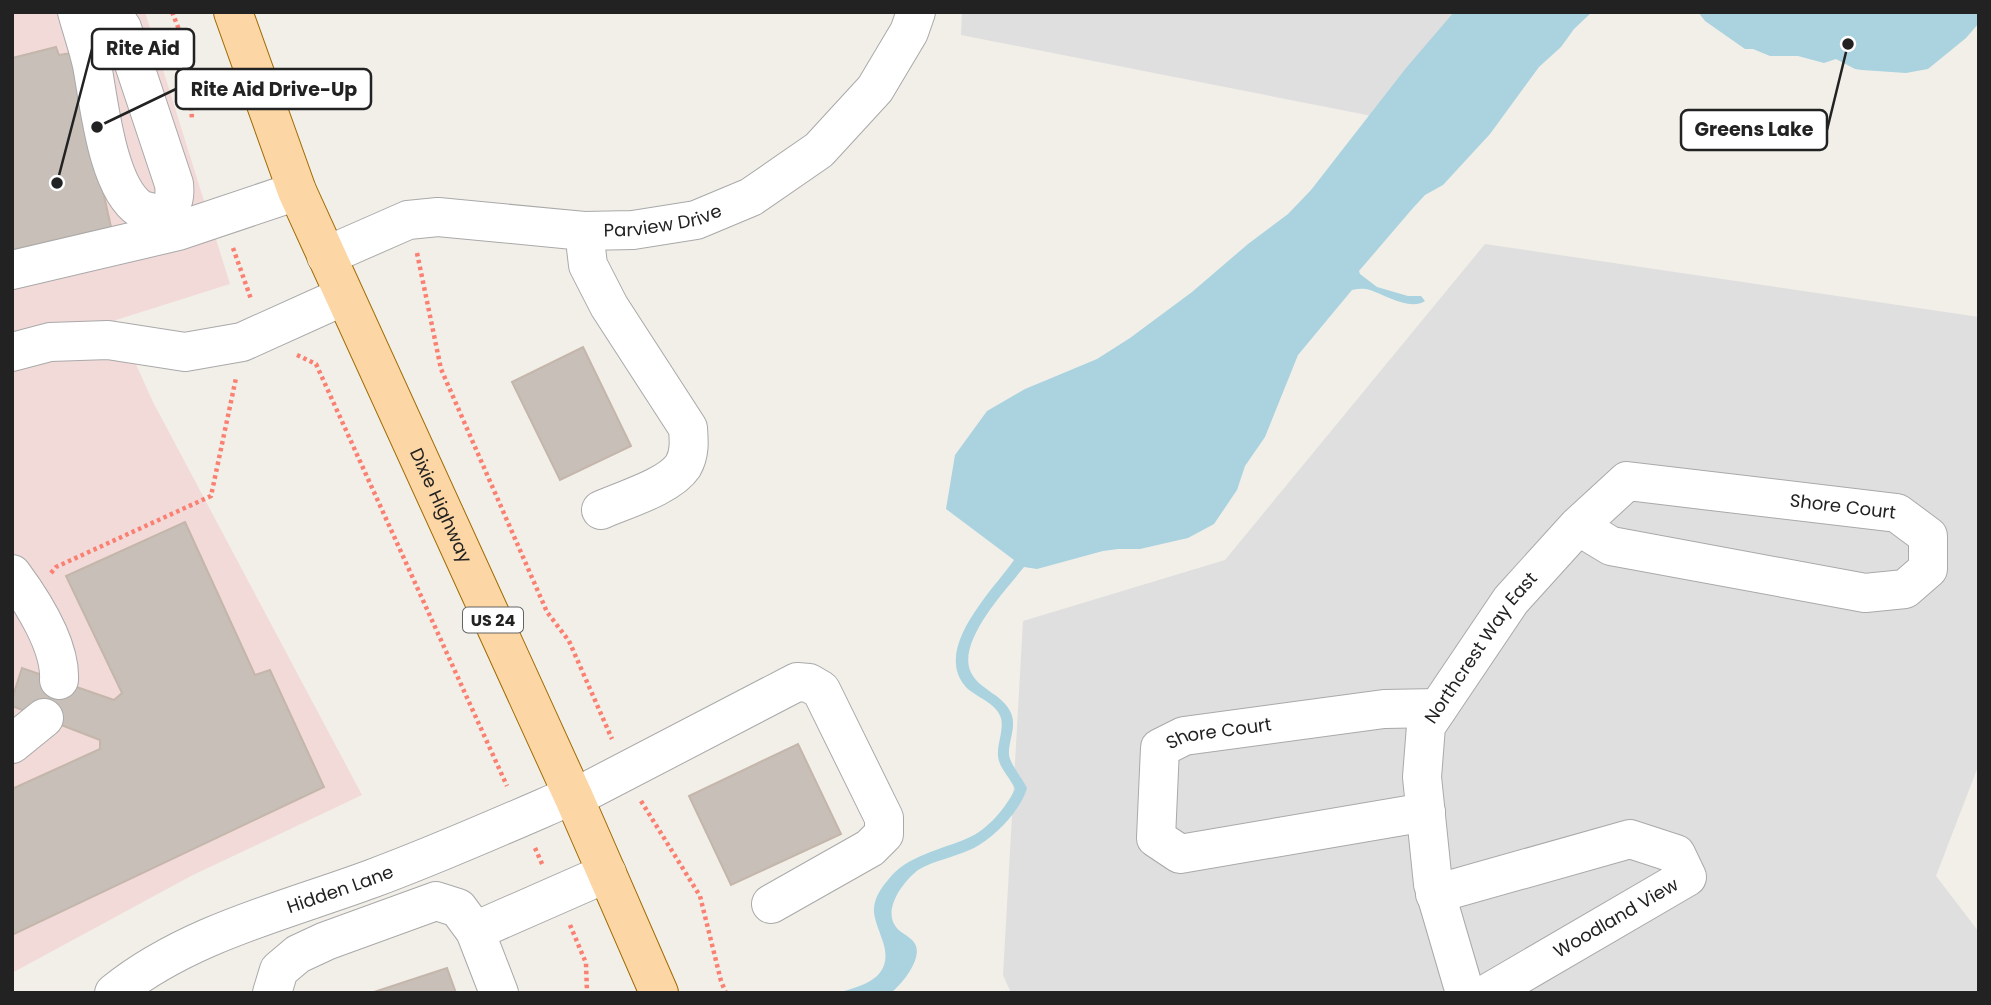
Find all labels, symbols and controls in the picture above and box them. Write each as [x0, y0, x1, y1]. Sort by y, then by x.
callout: Rite Aid [92, 29, 194, 69]
text: Rite Aid [106, 35, 180, 62]
callout: Rite Aid Drive-Up [176, 69, 371, 109]
text: Rite Aid Drive-Up [191, 76, 357, 103]
callout: Greens Lake [1681, 110, 1827, 150]
text: Greens Lake [1695, 116, 1814, 143]
street label: Parview Drive [603, 198, 725, 243]
street label: Dixie Highway [404, 444, 478, 567]
street label: Shore Court [1788, 487, 1897, 525]
street label: Northcrest Way East [1418, 566, 1543, 728]
road number: US 24 [463, 608, 523, 632]
street label: Shore Court [1162, 711, 1273, 755]
street label: Hidden Lane [283, 859, 397, 919]
street label: Woodland View [1549, 872, 1683, 963]

